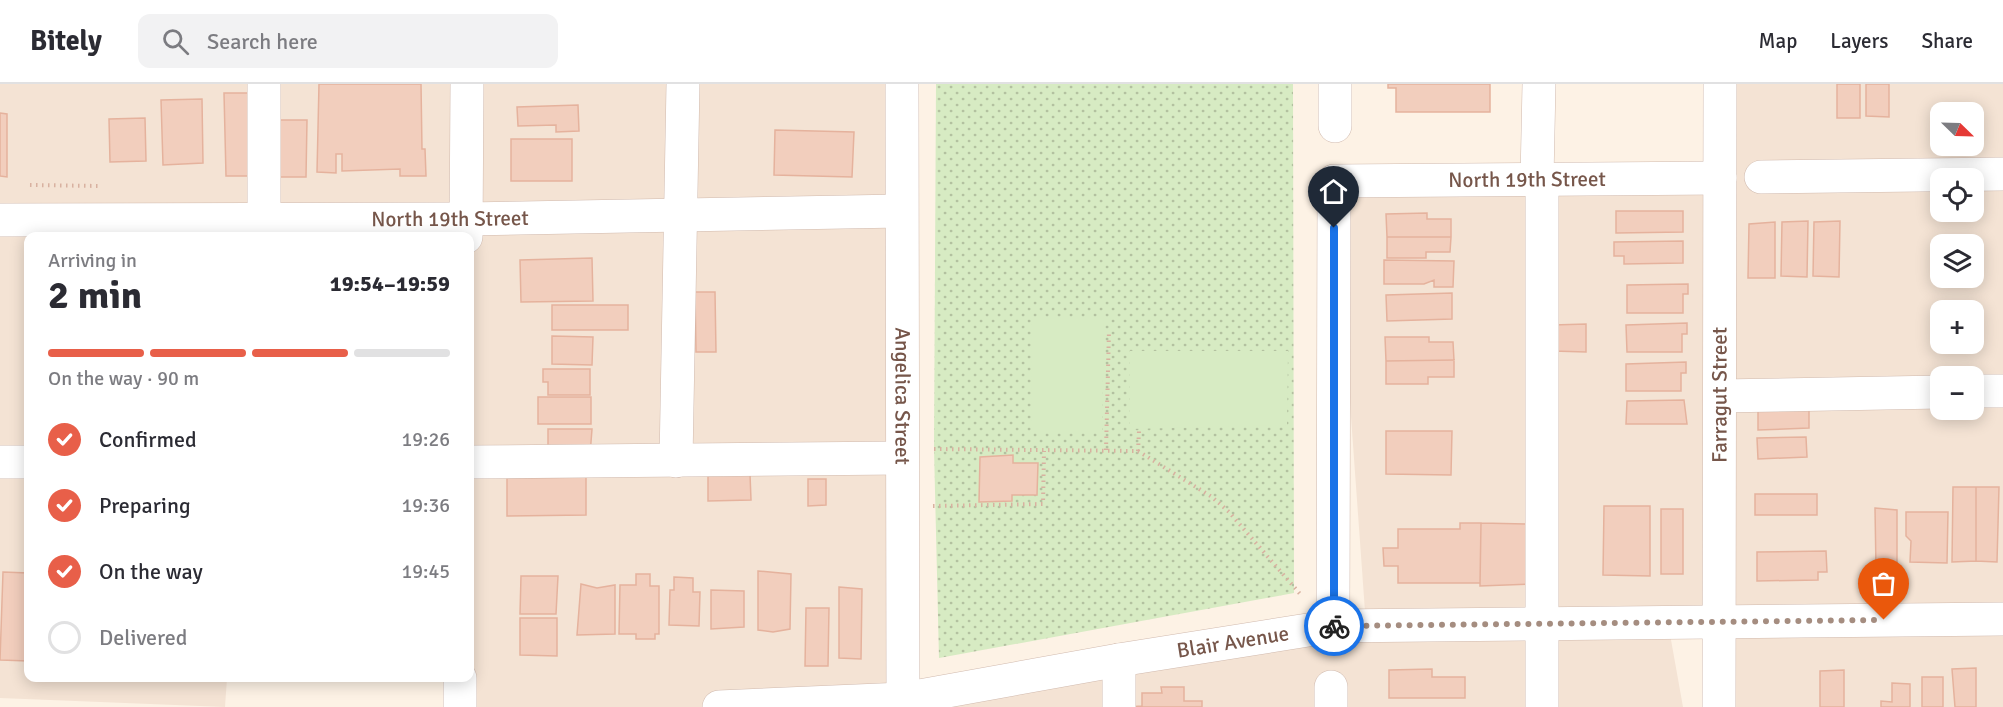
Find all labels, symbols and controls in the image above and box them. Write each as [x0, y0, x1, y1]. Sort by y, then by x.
search box [138, 14, 558, 68]
text: Bitely [30, 24, 102, 58]
icon: search [159, 25, 192, 58]
text: Search here [207, 28, 318, 55]
text: Map [1759, 28, 1797, 54]
text: Layers [1830, 28, 1888, 54]
text: Share [1921, 28, 1973, 54]
north arrow [1930, 102, 1984, 156]
map controls [1930, 102, 1984, 420]
pin [1308, 166, 1359, 228]
street label: North 19th Street [1448, 166, 1606, 193]
button: locate [1930, 168, 1984, 222]
icon: home [1317, 175, 1350, 208]
street label: North 19th Street [371, 205, 529, 232]
button: layers [1930, 234, 1984, 288]
text: Arriving in [48, 248, 137, 273]
text: 19:54–19:59 [330, 270, 450, 297]
text: 2 min [48, 271, 142, 319]
button: + [1930, 300, 1984, 354]
street label: Angelica Street [889, 327, 916, 465]
street label: Farragut Street [1706, 327, 1733, 463]
text: On the way · 90 m [48, 366, 199, 391]
button: − [1930, 366, 1984, 420]
icon: check [48, 423, 81, 456]
text: Confirmed [99, 426, 197, 453]
text: 19:26 [401, 427, 450, 452]
icon: check [48, 489, 81, 522]
text: Preparing [99, 492, 191, 519]
text: 19:36 [401, 493, 450, 518]
icon: check [48, 555, 81, 588]
text: On the way [99, 558, 203, 585]
pin [1858, 558, 1909, 620]
text: 19:45 [401, 559, 450, 584]
icon: bag [1867, 567, 1900, 600]
courier [1304, 596, 1364, 656]
icon: bike [1318, 610, 1351, 643]
street label: Blair Avenue [1175, 620, 1291, 664]
text: Delivered [99, 624, 187, 651]

